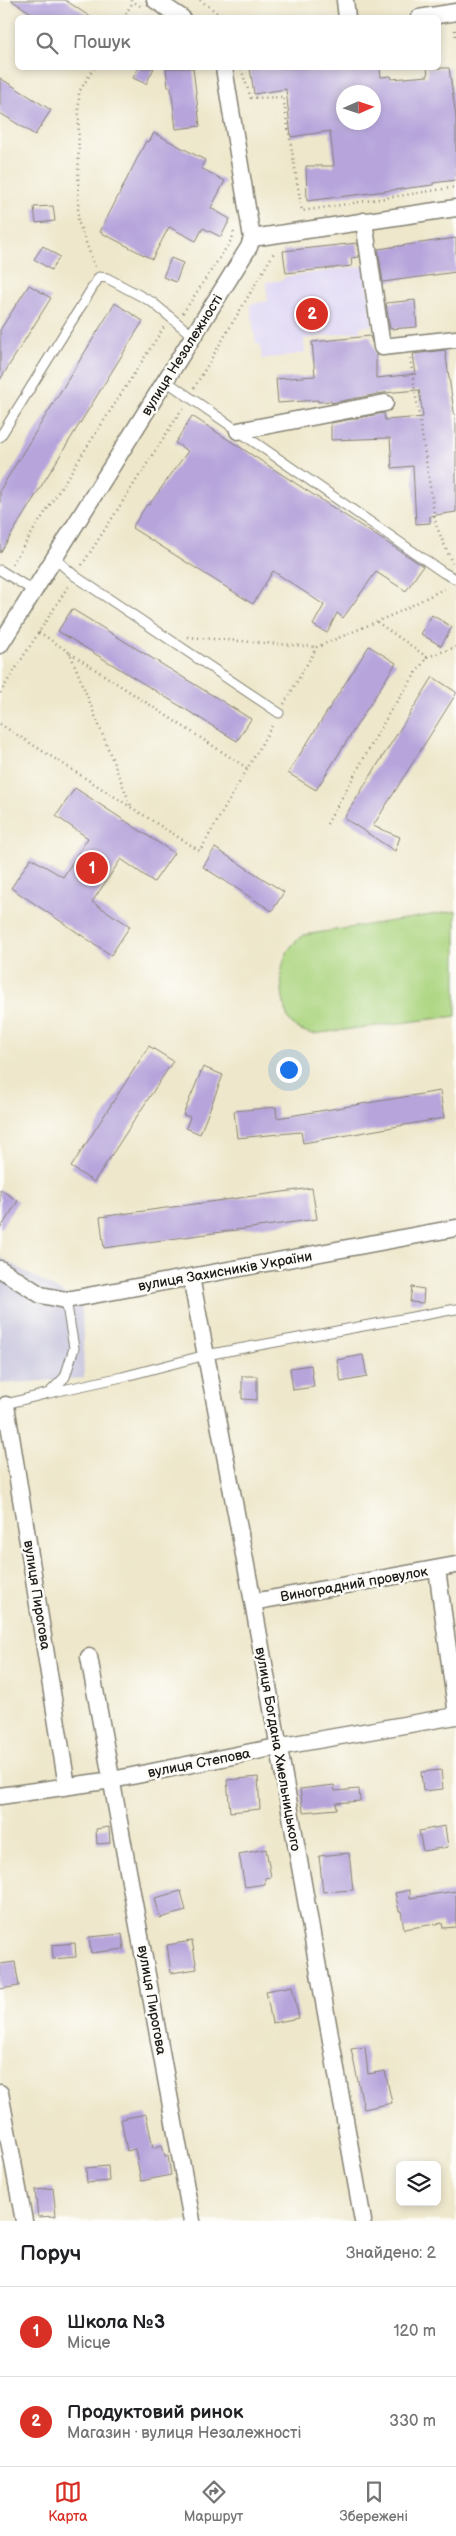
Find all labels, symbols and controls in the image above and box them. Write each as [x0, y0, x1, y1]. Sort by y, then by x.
search box [15, 15, 441, 70]
icon: search [33, 29, 61, 57]
text: Пошук [73, 31, 131, 54]
north arrow [336, 85, 381, 130]
street label: вулиця Незалежності [138, 291, 226, 419]
pin: 2 [296, 295, 328, 333]
pin: 1 [76, 849, 108, 887]
your location [276, 1057, 302, 1083]
street label: вулиця Захисників України [137, 1247, 313, 1295]
street label: вулиця Пирогова [20, 1539, 54, 1652]
street label: Виноградний провулок [279, 1563, 430, 1605]
street label: вулиця Богдана Хмельницького [252, 1646, 304, 1852]
street label: вулиця Степова [146, 1745, 252, 1781]
street label: вулиця Пирогова [134, 1944, 170, 2057]
map controls [396, 2161, 441, 2206]
button: layers [396, 2161, 441, 2206]
text: Поруч [20, 2241, 81, 2266]
text: Знайдено: 2 [346, 2244, 436, 2263]
text: Школа №3 [67, 2311, 165, 2334]
text: 1 [33, 2322, 39, 2341]
text: 120 m [393, 2322, 436, 2341]
text: Місце [67, 2334, 111, 2353]
text: Продуктовий ринок [67, 2401, 243, 2424]
text: 2 [31, 2412, 41, 2431]
text: 330 m [389, 2412, 436, 2431]
text: Магазин · вулиця Незалежності [67, 2424, 301, 2443]
tab: Карта [48, 2478, 88, 2525]
tab: Маршрут [184, 2478, 243, 2525]
tab: Збережені [340, 2478, 408, 2525]

